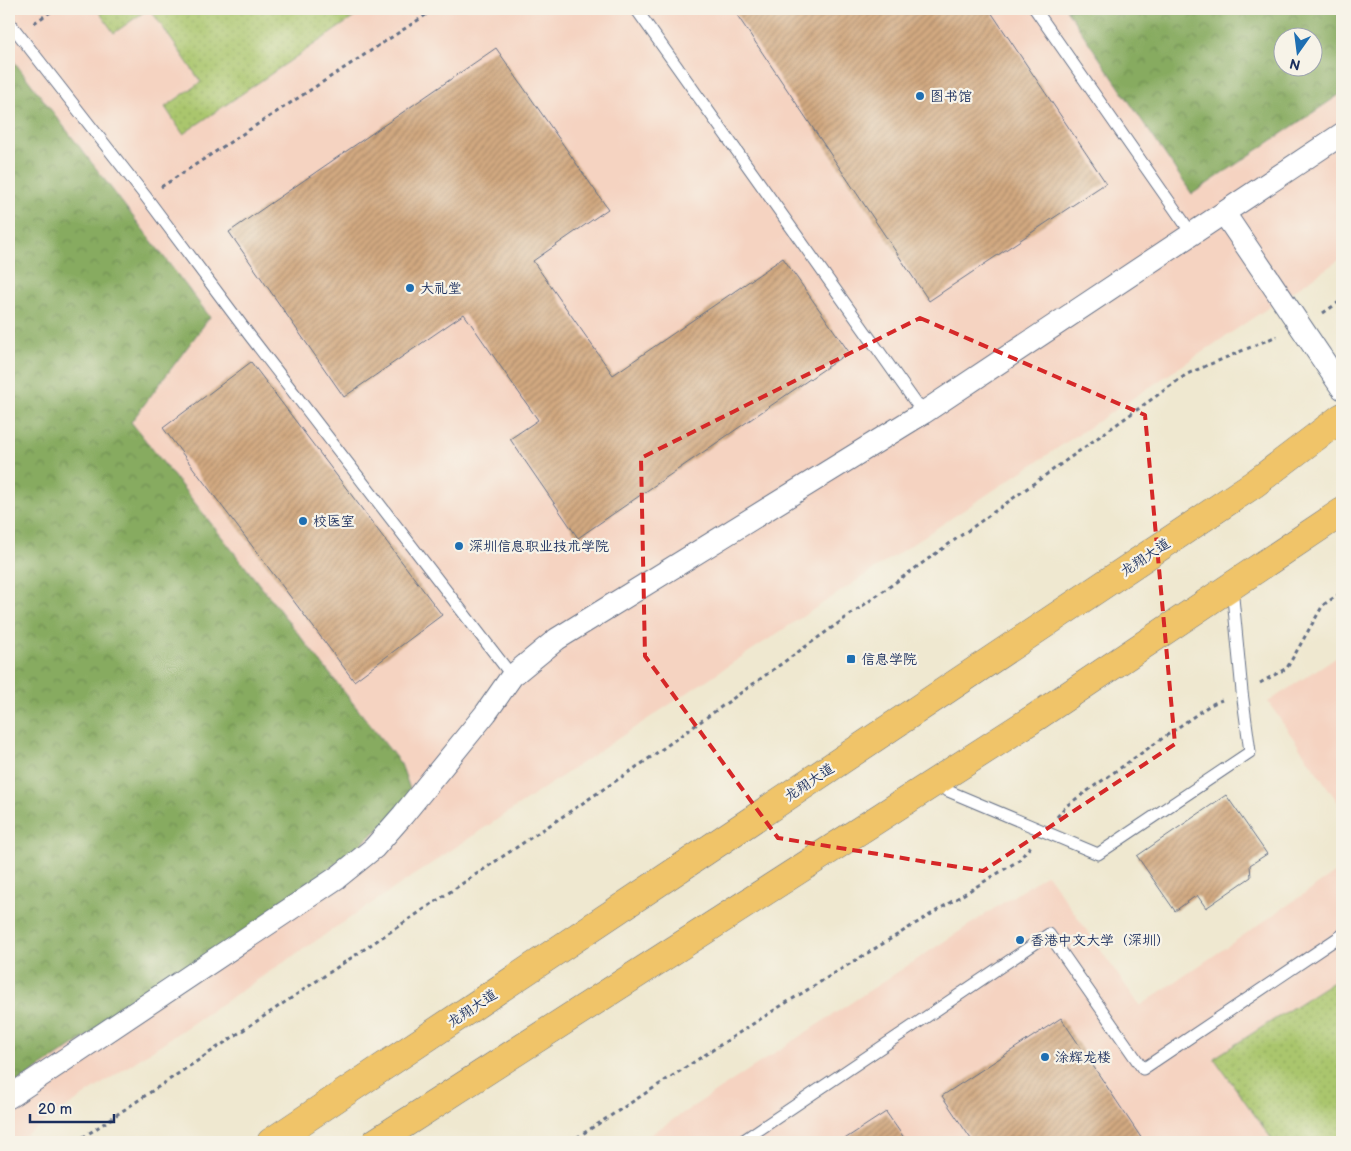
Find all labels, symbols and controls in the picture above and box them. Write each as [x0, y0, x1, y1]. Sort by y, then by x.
north arrow [1274, 28, 1324, 78]
text: N [1288, 55, 1302, 74]
place label: 图书馆 [930, 88, 972, 105]
marker: 图书馆 [914, 90, 926, 102]
place label: 大礼堂 [420, 280, 462, 297]
marker: 大礼堂 [404, 282, 416, 294]
place label: 校医室 [313, 513, 355, 530]
marker: 校医室 [297, 515, 309, 527]
street label: 龙翔大道 [1117, 535, 1173, 580]
place label: 深圳信息职业技术学院 [469, 538, 609, 555]
marker: 深圳信息职业技术学院 [453, 540, 465, 552]
place label: 信息学院 [861, 651, 917, 668]
marker: 信息学院 [845, 653, 857, 665]
street label: 龙翔大道 [781, 760, 837, 805]
place label: 香港中文大学（深圳） [1030, 932, 1170, 949]
marker: 香港中文大学（深圳） [1014, 934, 1026, 946]
street label: 龙翔大道 [444, 986, 500, 1031]
place label: 涂辉龙楼 [1055, 1049, 1111, 1066]
marker: 涂辉龙楼 [1039, 1051, 1051, 1063]
scale bar [30, 1091, 114, 1123]
text: 20 m [38, 1100, 72, 1119]

